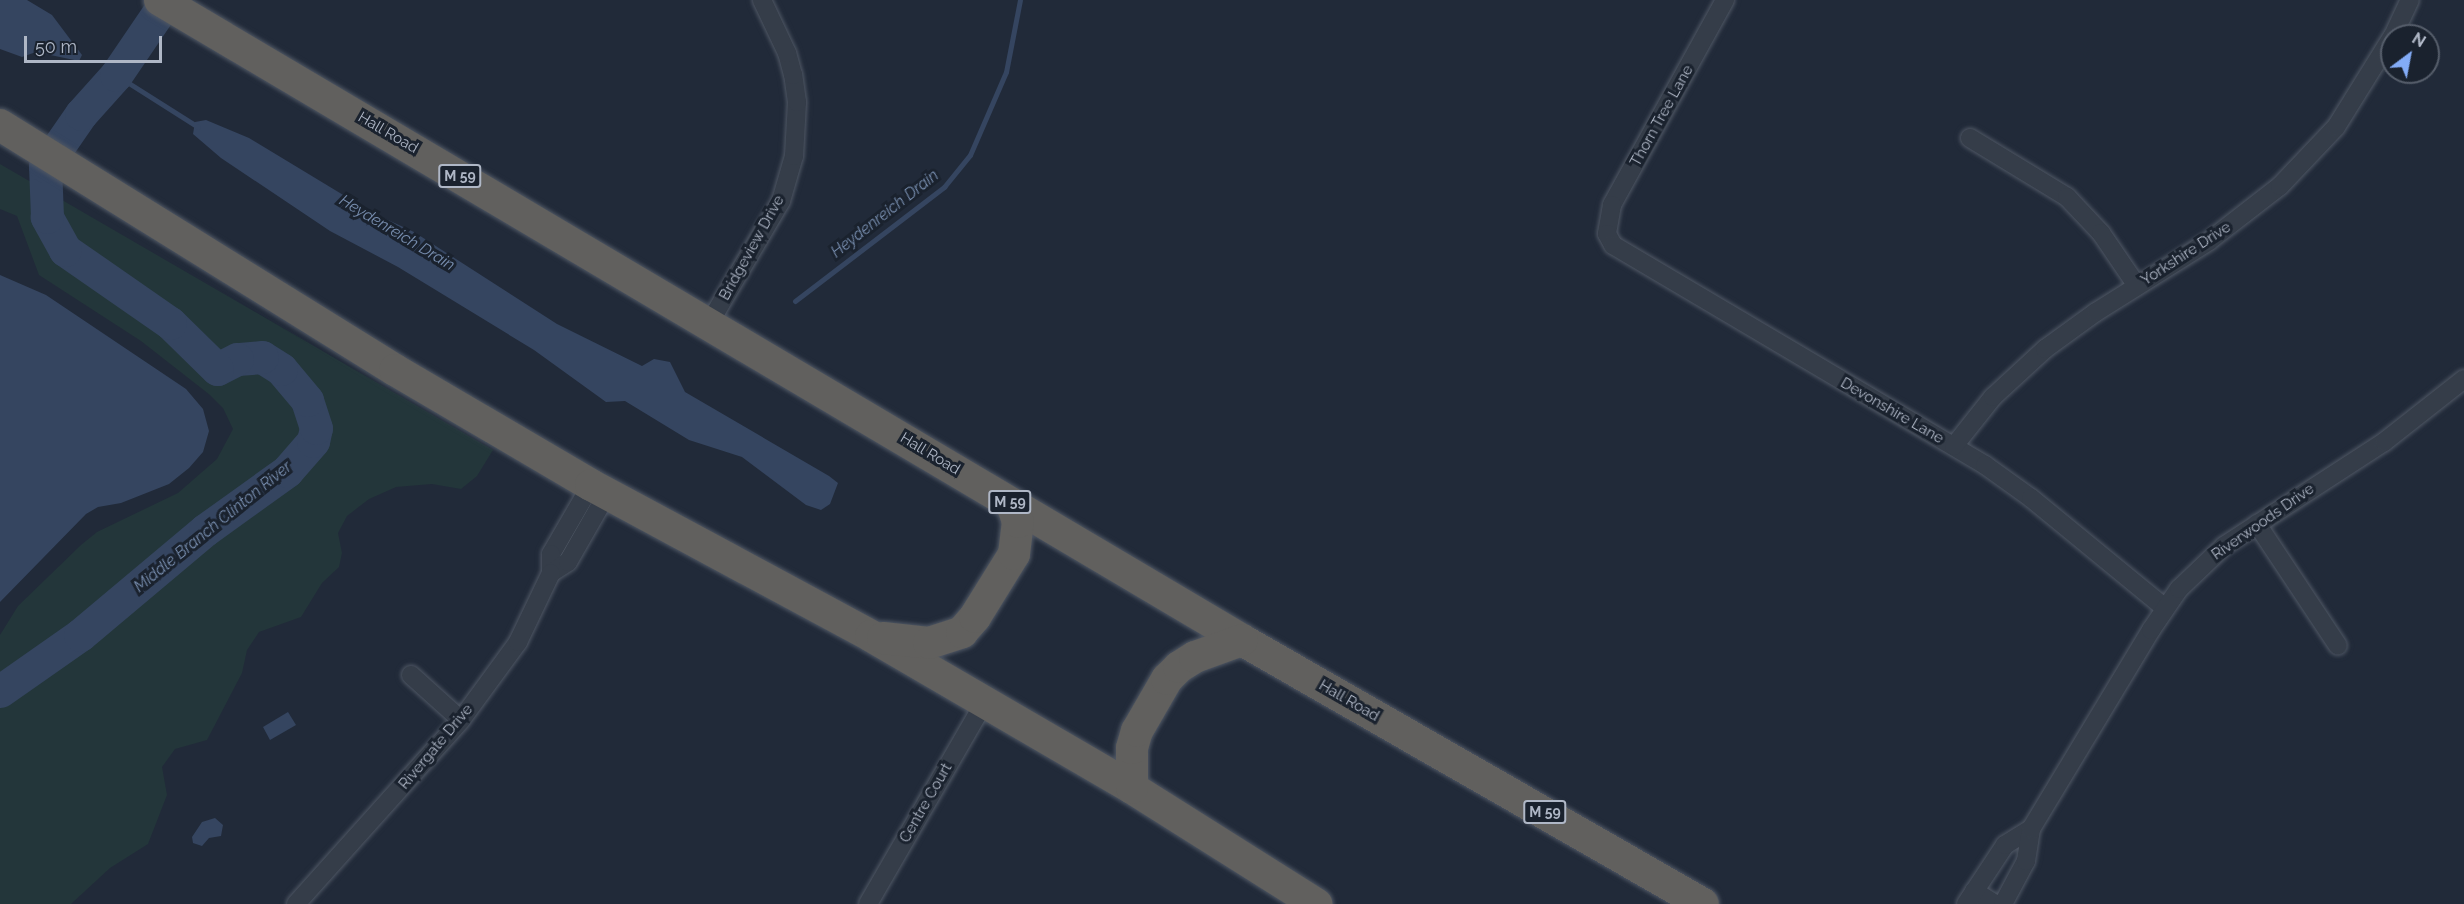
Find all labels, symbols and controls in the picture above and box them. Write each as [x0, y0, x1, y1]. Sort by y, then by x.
scale bar [27, 24, 165, 62]
north arrow [2380, 24, 2440, 84]
text: N [2409, 29, 2429, 51]
text: 50 m [35, 36, 77, 57]
street label: Thorn Tree Lane [1627, 62, 1697, 170]
street label: Hall Road [354, 108, 422, 158]
road number: M 59 [438, 165, 482, 187]
water label: Heydenreich Drain [827, 166, 943, 262]
water label: Heydenreich Drain [336, 191, 458, 275]
street label: Bridgeview Drive [716, 192, 788, 304]
street label: Yorkshire Drive [2138, 218, 2234, 290]
street label: Devonshire Lane [1837, 374, 1947, 448]
street label: Hall Road [897, 429, 963, 479]
water label: Middle Branch Clinton River [130, 457, 296, 597]
street label: Riverwoods Drive [2208, 480, 2318, 564]
road number: M 59 [988, 491, 1032, 513]
street label: Hall Road [1315, 676, 1383, 726]
street label: Rivergate Drive [395, 701, 477, 793]
street label: Centre Court [896, 760, 956, 846]
road number: M 59 [1522, 801, 1568, 823]

